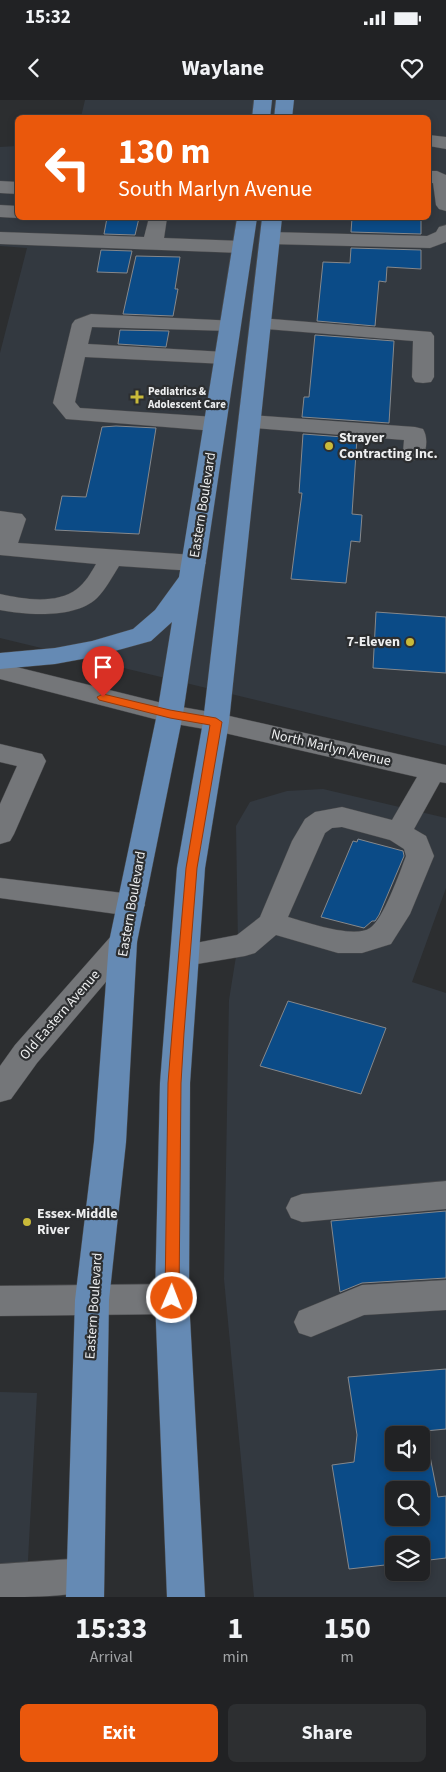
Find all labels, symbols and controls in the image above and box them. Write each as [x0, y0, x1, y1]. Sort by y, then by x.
text: 15:32 [25, 4, 71, 31]
text: Waylane [182, 52, 264, 84]
icon: back [20, 54, 48, 82]
icon: heart [398, 54, 426, 82]
text: 130 m [118, 127, 210, 177]
icon: left [35, 135, 100, 200]
text: South Marlyn Avenue [118, 173, 312, 205]
place label: Pediatrics & Adolescent Care [147, 384, 226, 412]
marker: Pediatrics & Adolescent Care [130, 390, 144, 404]
place label: Strayer Contracting Inc. [339, 428, 438, 464]
marker: Strayer Contracting Inc. [323, 440, 335, 452]
street label: Eastern Boulevard [185, 451, 221, 559]
place label: 7-Eleven [347, 632, 400, 652]
marker: 7-Eleven [404, 636, 416, 648]
pin [82, 646, 124, 697]
icon: arrive [89, 653, 117, 681]
street label: North Marlyn Avenue [269, 724, 393, 772]
street label: Eastern Boulevard [113, 850, 151, 958]
street label: Old Eastern Avenue [15, 966, 105, 1064]
place label: Essex-Middle River [37, 1204, 118, 1240]
marker: Essex-Middle River [21, 1216, 33, 1228]
street label: Eastern Boulevard [80, 1252, 108, 1360]
position arrow [145, 1271, 197, 1323]
map controls [385, 1426, 430, 1581]
button: sound [385, 1426, 430, 1471]
button: search [385, 1481, 430, 1526]
button: layers [385, 1536, 430, 1581]
text: 15:33 [75, 1607, 147, 1650]
text: 1 [227, 1607, 243, 1650]
text: 150 [323, 1607, 371, 1650]
text: Arrival [90, 1646, 133, 1668]
text: min [222, 1646, 248, 1668]
text: m [341, 1646, 354, 1668]
button: Exit [20, 1704, 218, 1762]
button: Share [228, 1704, 426, 1762]

